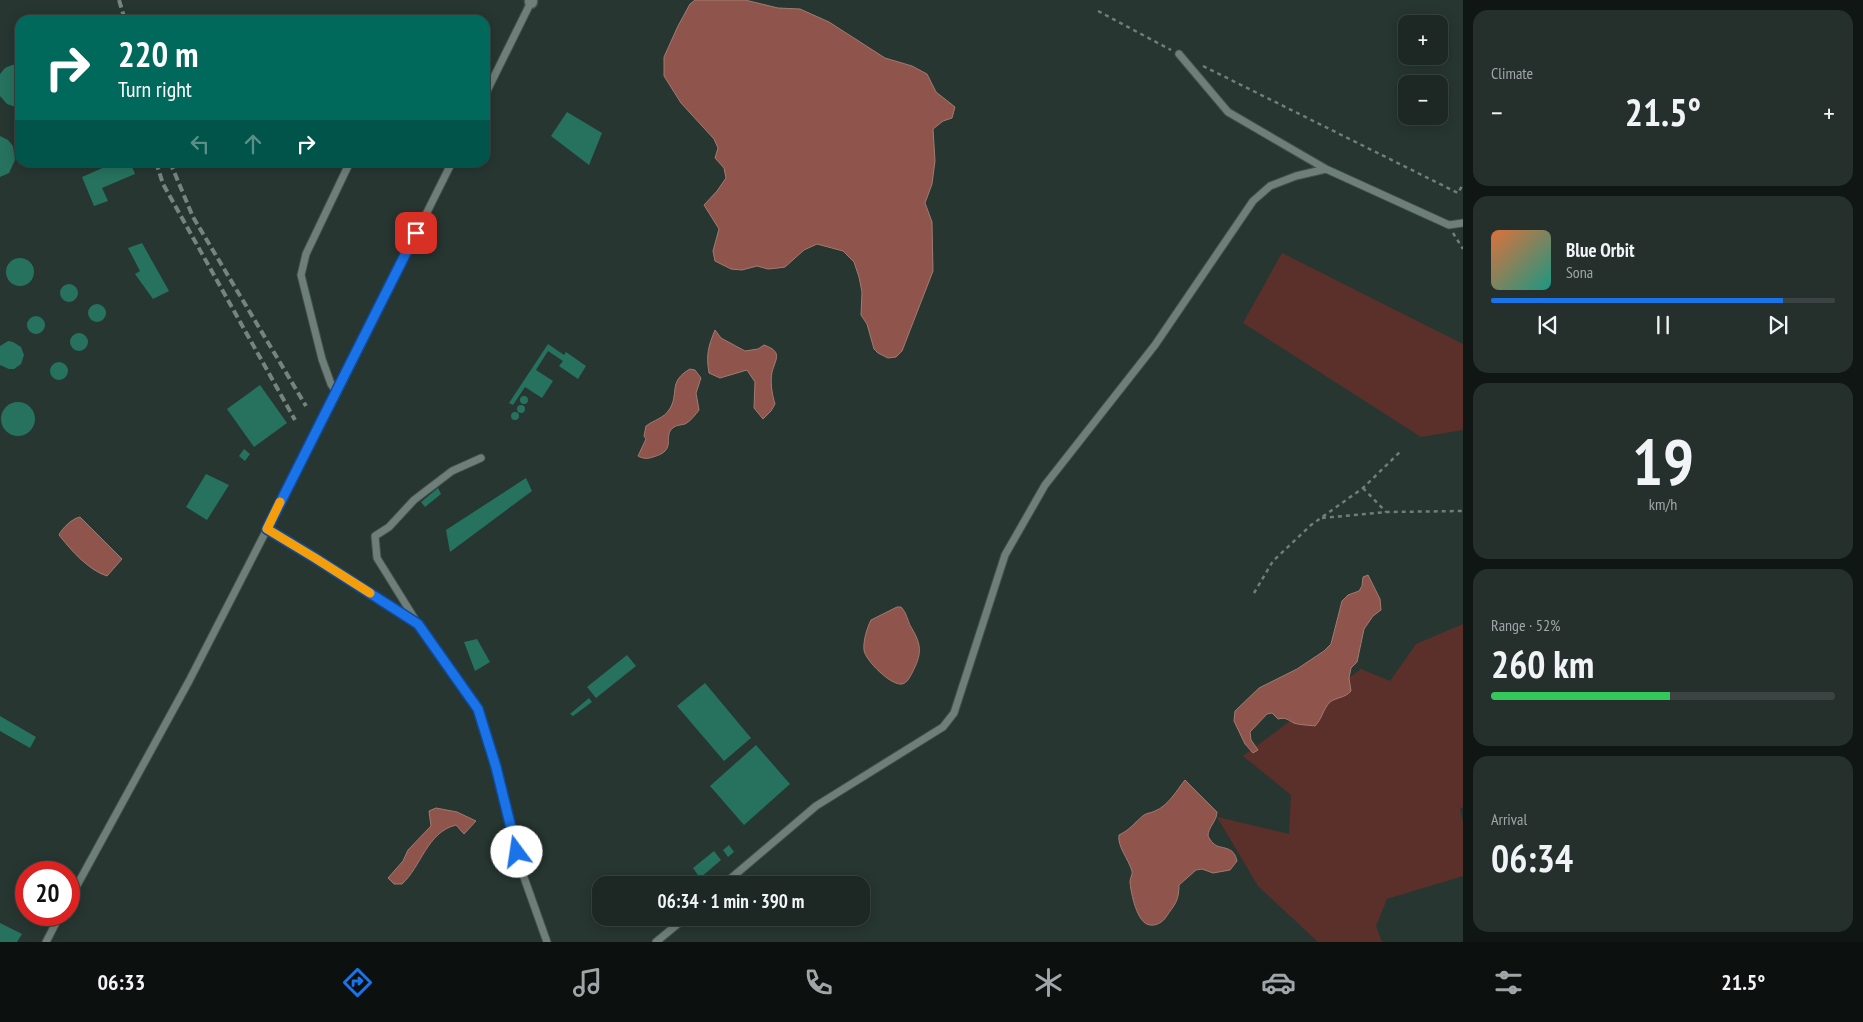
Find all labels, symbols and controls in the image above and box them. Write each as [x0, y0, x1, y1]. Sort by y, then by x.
map controls [1398, 15, 1448, 125]
button: + [1398, 15, 1448, 65]
text: 220 m [118, 31, 199, 77]
icon: right [35, 35, 100, 100]
text: Climate [1491, 63, 1533, 83]
text: Turn right [118, 75, 192, 103]
button: − [1398, 75, 1448, 125]
text: 21.5° [1625, 87, 1701, 136]
text: − [1491, 94, 1503, 131]
text: + [1823, 94, 1835, 131]
icon: left [186, 130, 214, 158]
icon: ahead [239, 130, 267, 158]
icon: right [292, 130, 320, 158]
pin [395, 212, 437, 254]
icon: arrive [402, 219, 430, 247]
text: Blue Orbit [1566, 238, 1635, 262]
text: Sona [1566, 262, 1593, 282]
icon: previous [1534, 311, 1562, 339]
icon: pause [1649, 311, 1677, 339]
icon: next [1764, 311, 1792, 339]
text: 19 [1632, 419, 1694, 503]
text: km/h [1649, 494, 1677, 514]
text: Range · 52% [1491, 615, 1560, 635]
text: 260 km [1491, 639, 1594, 688]
text: Arrival [1491, 809, 1527, 829]
position arrow [490, 825, 542, 877]
text: 06:34 [1491, 833, 1573, 882]
speed limit sign: 20 [15, 861, 80, 926]
text: 06:34 · 1 min · 390 m [658, 889, 804, 913]
icon: directions [340, 965, 375, 1000]
icon: music [570, 965, 605, 1000]
icon: phone [801, 965, 836, 1000]
icon: climate [1031, 965, 1066, 1000]
icon: car [1261, 965, 1296, 1000]
icon: filters [1491, 965, 1526, 1000]
text: 06:33 [98, 968, 145, 996]
text: 21.5° [1721, 968, 1765, 996]

